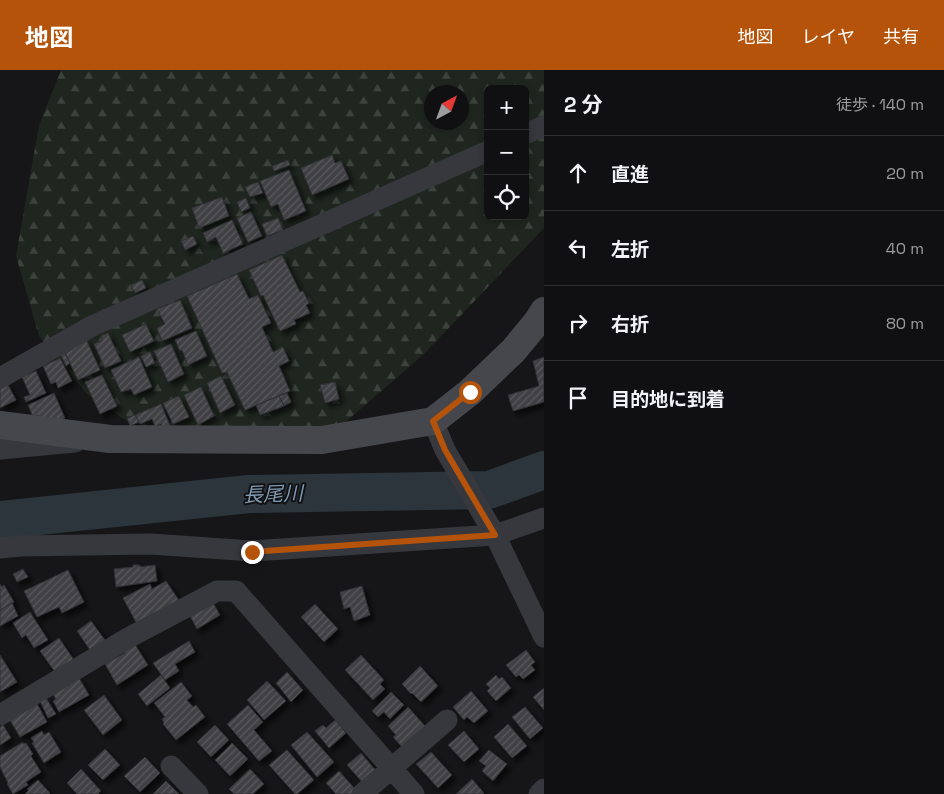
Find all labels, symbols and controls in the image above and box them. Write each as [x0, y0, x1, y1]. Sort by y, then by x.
text: 地図 [25, 22, 73, 53]
text: 地図 [738, 25, 774, 48]
text: レイヤ [802, 25, 855, 48]
text: 共有 [883, 25, 919, 48]
north arrow [424, 85, 469, 130]
map controls [484, 85, 529, 220]
button: + [484, 85, 529, 130]
text: 2 分 [564, 91, 603, 118]
text: 徒歩 · 140 m [836, 94, 924, 115]
button: − [484, 130, 529, 175]
icon: ahead [564, 159, 592, 187]
text: 直進 [611, 162, 649, 187]
text: 20 m [886, 163, 924, 184]
button: locate [484, 175, 529, 220]
icon: left [564, 234, 592, 262]
text: 左折 [611, 237, 649, 262]
text: 40 m [886, 238, 924, 259]
icon: right [564, 309, 592, 337]
text: 右折 [611, 312, 649, 337]
text: 80 m [886, 313, 924, 334]
route start [459, 381, 482, 404]
icon: arrive [564, 384, 592, 412]
text: 目的地に到着 [611, 387, 725, 412]
water label: 長尾川 [243, 480, 305, 508]
route end [241, 541, 264, 564]

